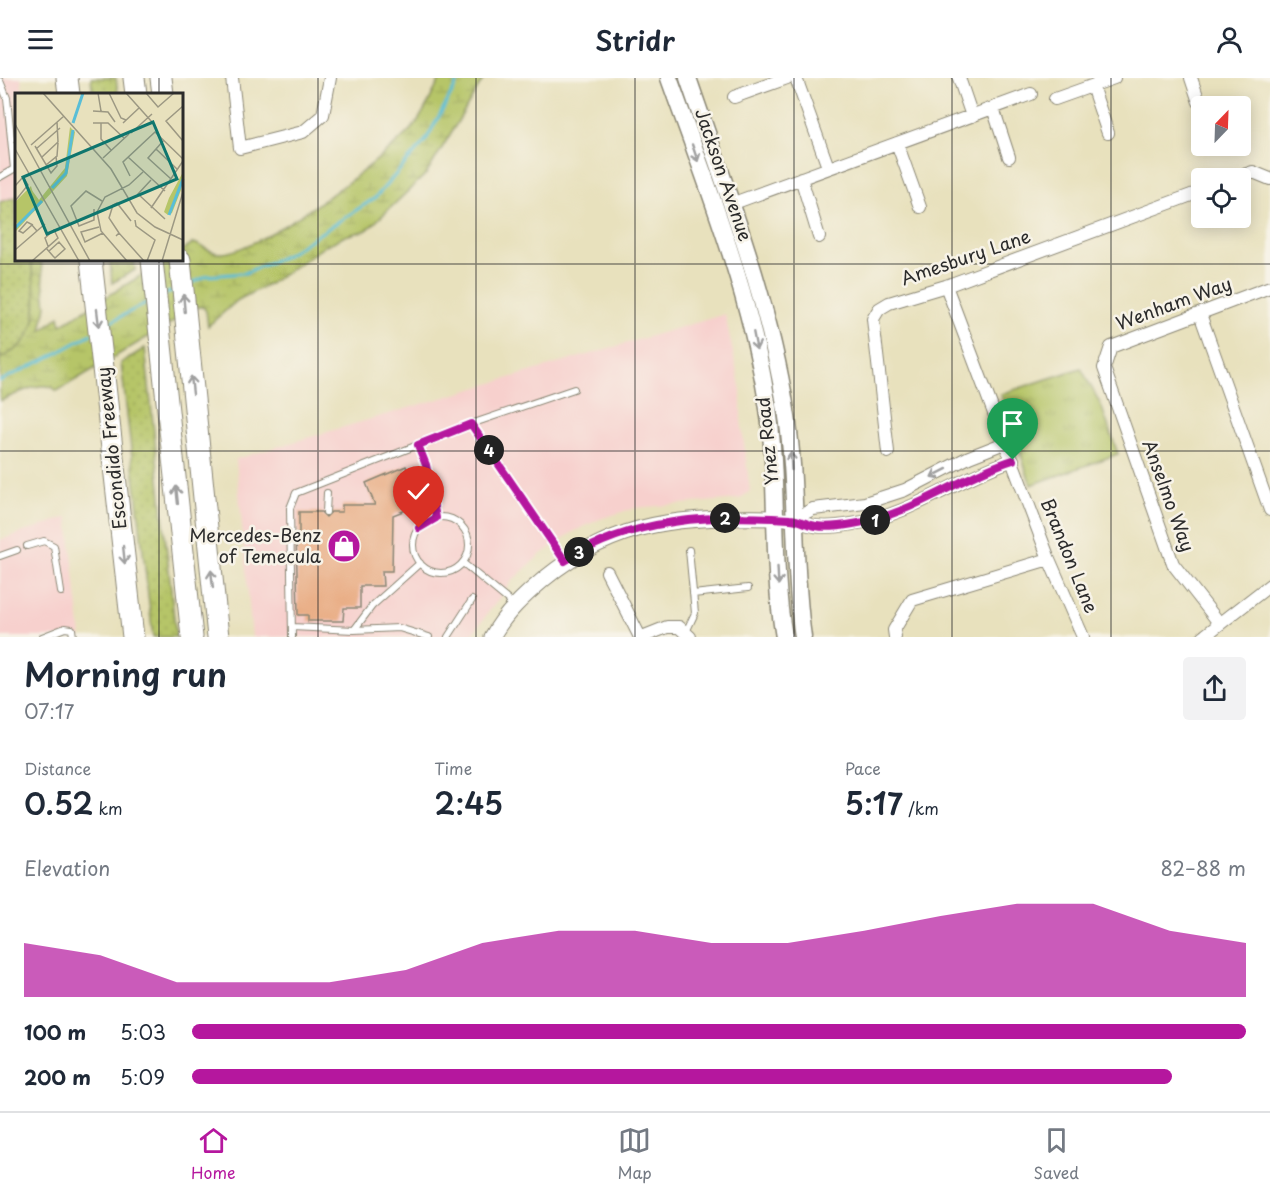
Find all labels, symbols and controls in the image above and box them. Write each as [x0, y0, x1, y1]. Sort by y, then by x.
text: Stridr [595, 19, 675, 60]
icon: menu [24, 23, 57, 56]
icon: person [1213, 23, 1246, 56]
inset map [15, 93, 183, 261]
north arrow [1191, 96, 1251, 156]
map controls [1191, 96, 1251, 228]
street label: Jackson Avenue [689, 104, 760, 245]
one-way arrow [691, 143, 702, 162]
button: locate [1191, 168, 1251, 228]
street label: Amesbury Lane [897, 222, 1034, 291]
street label: Wenham Way [1112, 269, 1235, 336]
one-way arrow [178, 294, 189, 313]
one-way arrow [92, 307, 103, 327]
one-way arrow [750, 330, 761, 350]
street label: Escondido Freeway [89, 366, 132, 531]
one-way arrow [186, 375, 197, 395]
street label: Ynez Road [748, 396, 785, 487]
pin [987, 398, 1038, 460]
icon: arrive [996, 407, 1029, 440]
pin: 4 [474, 435, 504, 465]
street label: Anselmo Way [1137, 436, 1202, 555]
text: 4 [484, 438, 494, 462]
one-way arrow [786, 451, 797, 471]
pin [393, 466, 444, 528]
one-way arrow [930, 468, 948, 479]
icon: check [402, 475, 435, 508]
one-way arrow [171, 486, 182, 506]
street label: Brandon Lane [1035, 494, 1106, 617]
pin: 2 [710, 503, 740, 533]
pin: 1 [860, 505, 890, 535]
text: 2 [719, 506, 731, 530]
text: 1 [871, 508, 879, 532]
place label: Mercedes-Benz of Temecula [189, 521, 322, 569]
shop icon: Mercedes-Benz of Temecula [326, 528, 362, 564]
pin: 3 [564, 537, 594, 567]
text: 3 [574, 540, 584, 564]
one-way arrow [119, 544, 130, 564]
one-way arrow [772, 566, 783, 586]
one-way arrow [206, 569, 217, 589]
text: Morning run [24, 648, 227, 698]
button: share [1183, 657, 1246, 720]
text: 07:17 [24, 696, 75, 726]
text: Distance [24, 756, 91, 780]
text: Time [434, 756, 472, 780]
text: Pace [845, 756, 881, 780]
text: 0.52 [24, 780, 93, 825]
text: 2:45 [434, 780, 503, 825]
text: 5:17 [845, 780, 903, 825]
text: km [93, 796, 123, 820]
text: /km [903, 796, 939, 820]
text: Elevation [24, 853, 110, 883]
text: 82–88 m [1160, 853, 1246, 883]
text: 100 m [24, 1017, 86, 1047]
text: 5:03 [120, 1017, 166, 1047]
text: 200 m [24, 1062, 91, 1092]
text: 5:09 [120, 1062, 165, 1092]
tab: Home [191, 1124, 235, 1184]
tab: Map [617, 1124, 652, 1184]
tab: Saved [1034, 1124, 1079, 1184]

